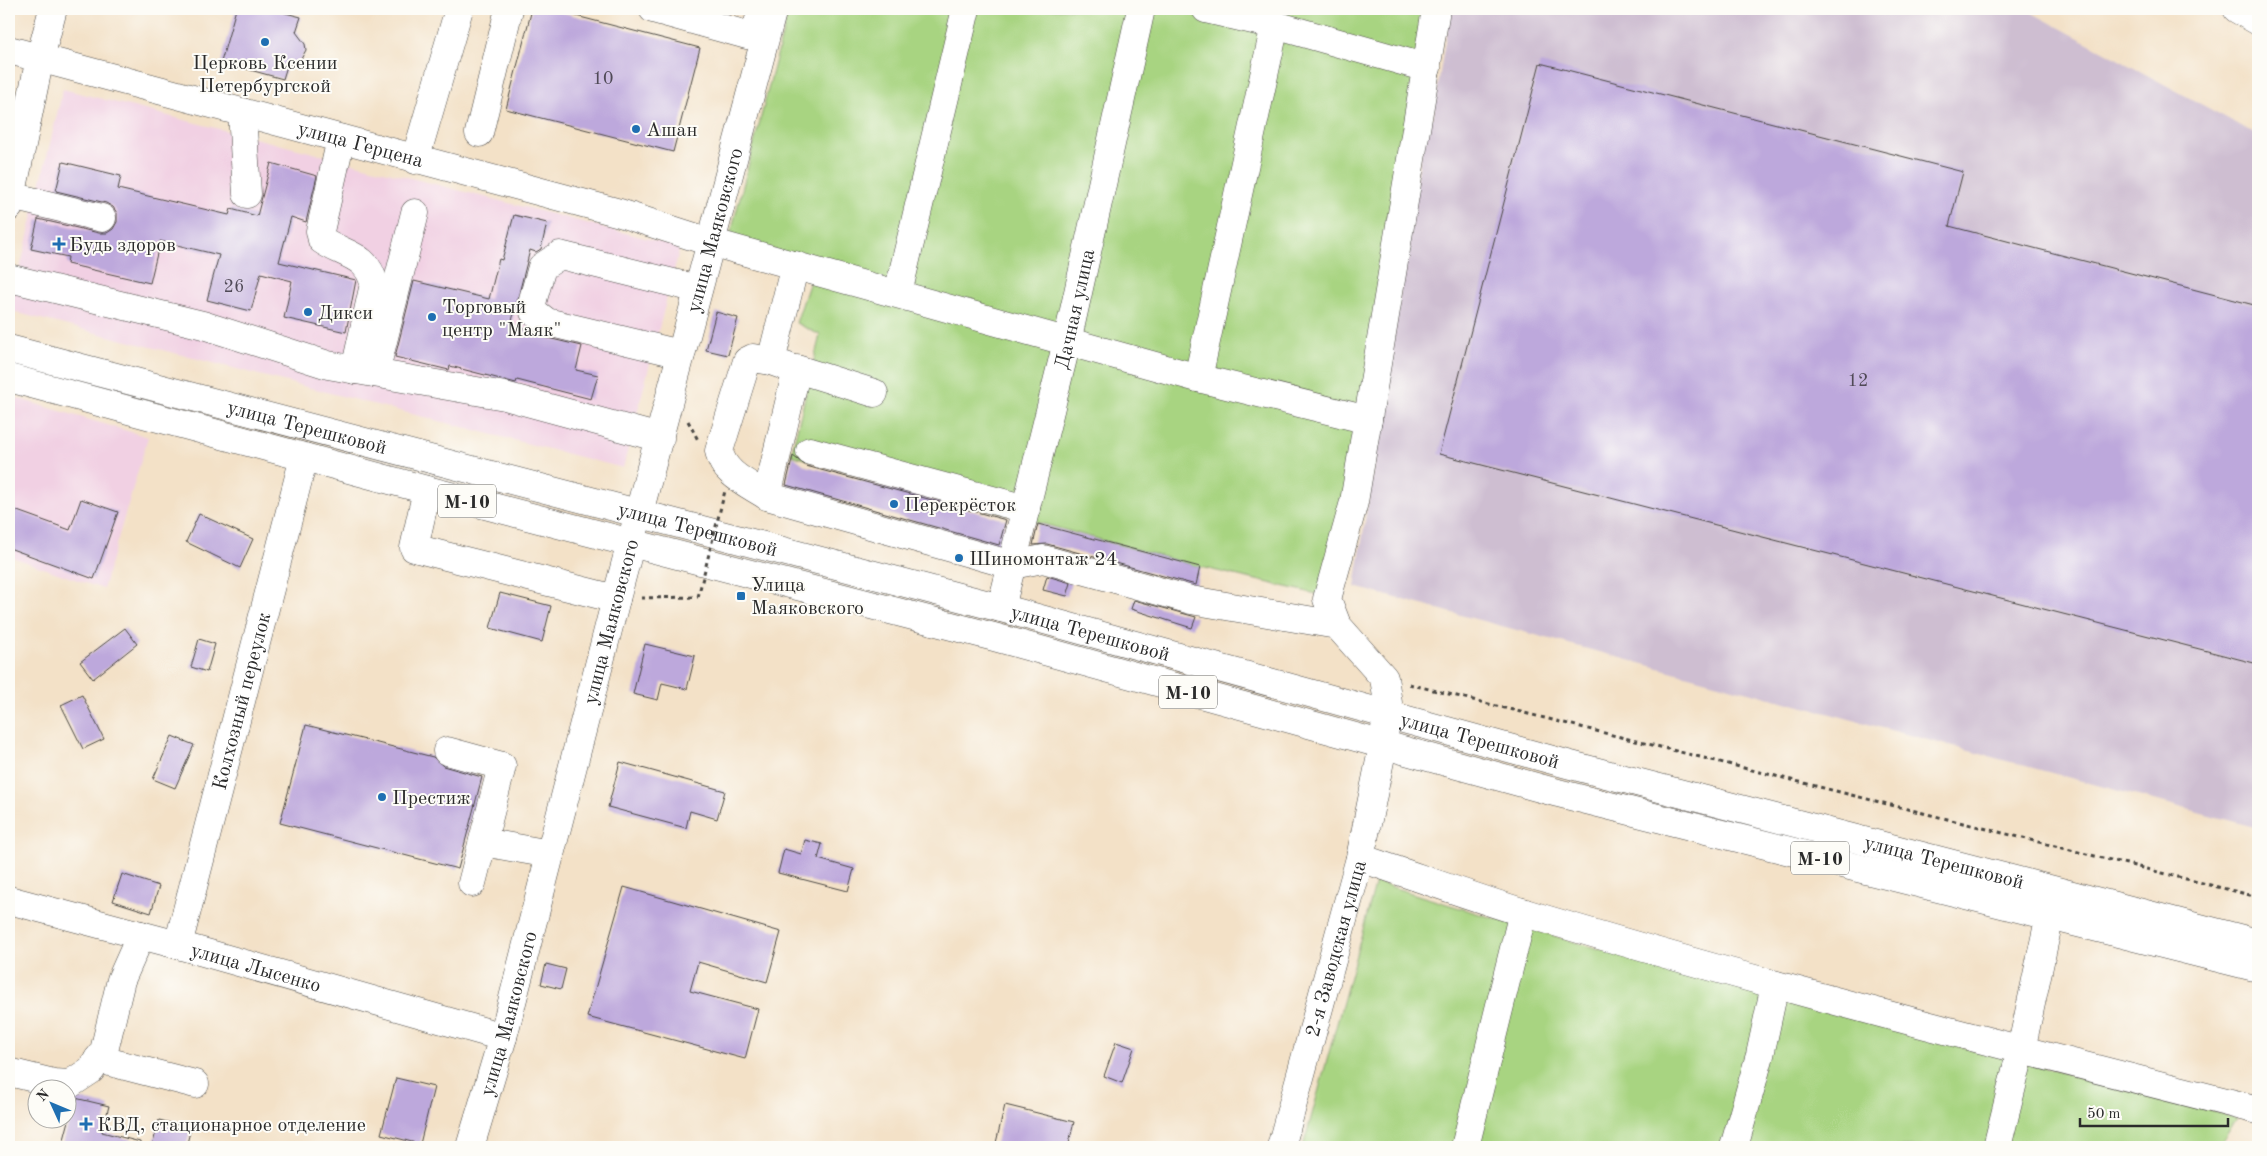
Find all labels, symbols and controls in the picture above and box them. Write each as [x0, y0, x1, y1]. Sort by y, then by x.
marker: Церковь Ксении Петербургской [259, 36, 271, 48]
place label: Церковь Ксении Петербургской [193, 54, 338, 97]
house number: 10 [593, 70, 613, 88]
street label: улица Герцена [295, 119, 425, 172]
place label: Ашан [646, 121, 697, 141]
marker: Ашан [630, 123, 642, 135]
street label: улица Маяковского [685, 146, 748, 315]
place label: Будь здоров [69, 236, 176, 256]
marker: Будь здоров [53, 238, 65, 250]
street label: Дачная улица [1053, 247, 1099, 372]
house number: 26 [224, 278, 244, 296]
place label: Торговый центр "Маяк" [442, 298, 561, 341]
place label: Дикси [318, 304, 373, 324]
marker: Дикси [302, 306, 314, 318]
marker: Торговый центр "Маяк" [426, 311, 438, 323]
house number: 12 [1848, 372, 1868, 390]
street label: улица Терешковой [225, 398, 388, 459]
road number: М-10 [438, 484, 496, 518]
place label: Перекрёсток [904, 496, 1016, 516]
marker: Перекрёсток [888, 498, 900, 510]
street label: улица Терешковой [616, 500, 779, 561]
street label: улица Маяковского [581, 537, 643, 707]
place label: Шиномонтаж 24 [969, 550, 1118, 570]
marker: Шиномонтаж 24 [953, 552, 965, 564]
place label: Улица Маяковского [751, 576, 864, 619]
marker: Улица Маяковского [735, 590, 747, 602]
street label: улица Терешковой [1008, 603, 1172, 666]
street label: Колхозный переулок [210, 610, 275, 793]
road number: М-10 [1159, 676, 1217, 709]
street label: улица Терешковой [1398, 710, 1561, 773]
place label: Престиж [392, 789, 471, 809]
marker: Престиж [376, 791, 388, 803]
street label: улица Терешковой [1862, 833, 2026, 894]
road number: М-10 [1791, 841, 1849, 874]
street label: 2-я Заводская улица [1304, 858, 1371, 1039]
street label: улица Маяковского [478, 929, 542, 1099]
street label: улица Лысенко [188, 941, 323, 997]
north arrow [28, 1078, 78, 1128]
text: N [35, 1087, 52, 1104]
scale bar [2080, 1096, 2227, 1128]
text: 50 m [2087, 1107, 2121, 1122]
place label: КВД, стационарное отделение [97, 1116, 366, 1136]
marker: КВД, стационарное отделение [79, 1117, 93, 1131]

